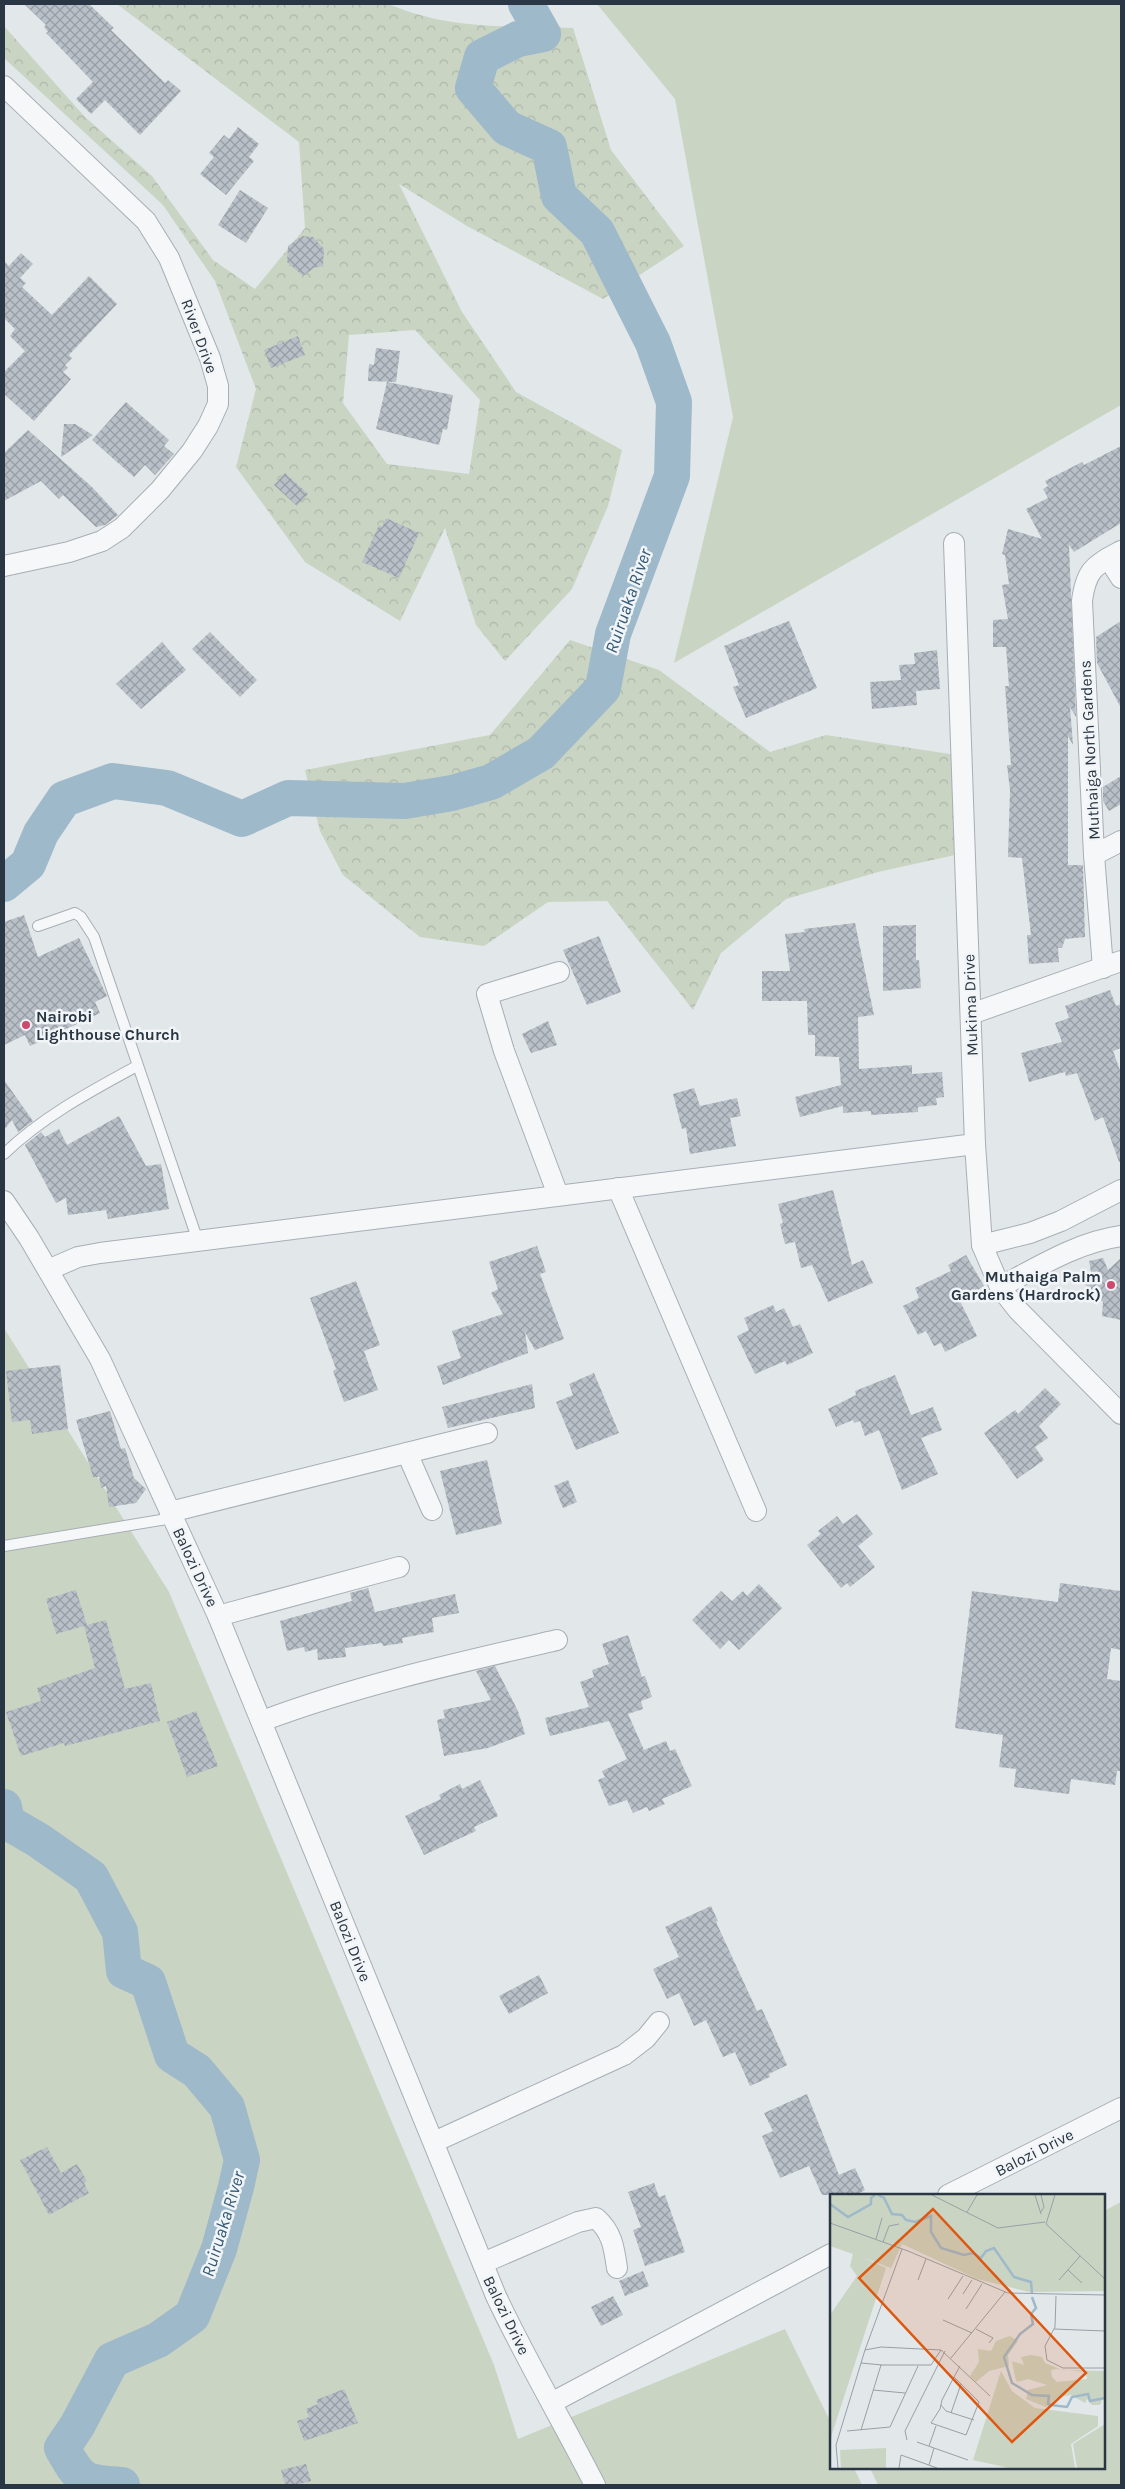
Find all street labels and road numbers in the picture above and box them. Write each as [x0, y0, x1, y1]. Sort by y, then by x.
street label: River Drive [177, 296, 222, 376]
street label: Muthaiga North Gardens [1075, 660, 1104, 840]
street label: Mukima Drive [959, 954, 982, 1056]
street label: Balozi Drive [169, 1524, 222, 1610]
street label: Balozi Drive [326, 1898, 375, 1984]
street label: Balozi Drive [992, 2125, 1077, 2180]
street label: Balozi Drive [479, 2273, 534, 2358]

